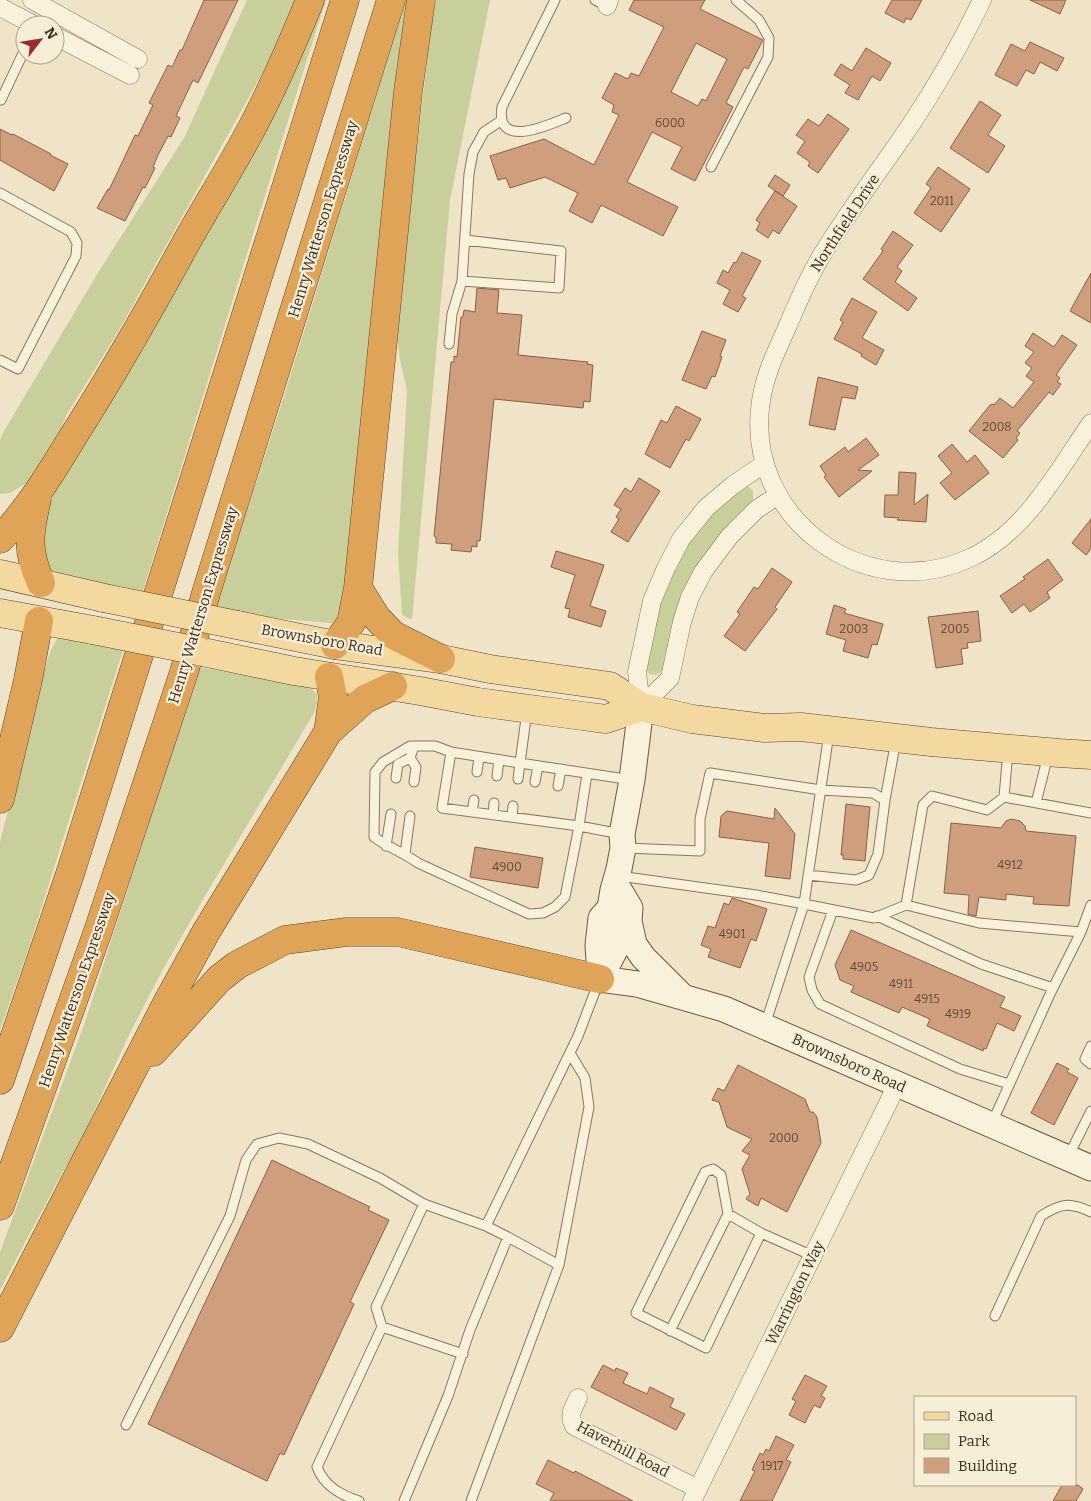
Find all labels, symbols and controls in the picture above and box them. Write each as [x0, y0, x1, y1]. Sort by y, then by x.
north arrow [15, 15, 65, 65]
text: N [41, 25, 61, 43]
house number: 6000 [655, 116, 685, 130]
street label: Henry Watterson Expressway [284, 118, 362, 320]
street label: Northfield Drive [807, 171, 883, 275]
house number: 2011 [930, 194, 954, 208]
house number: 2008 [982, 420, 1012, 434]
street label: Henry Watterson Expressway [164, 504, 242, 706]
street label: Brownsboro Road [260, 620, 384, 660]
house number: 2003 [840, 622, 869, 636]
house number: 2005 [941, 622, 969, 636]
house number: 4912 [997, 858, 1023, 872]
house number: 4900 [492, 860, 522, 874]
street label: Henry Watterson Expressway [35, 890, 119, 1090]
house number: 4901 [719, 927, 745, 941]
house number: 4905 [850, 960, 878, 974]
house number: 4911 [889, 977, 913, 991]
house number: 4915 [914, 992, 940, 1006]
house number: 4919 [945, 1007, 971, 1021]
street label: Brownsboro Road [789, 1030, 909, 1096]
house number: 2000 [769, 1131, 799, 1145]
street label: Warrington Way [762, 1238, 828, 1348]
legend [914, 1396, 1076, 1486]
text: Road [958, 1407, 993, 1425]
street label: Haverhill Road [574, 1417, 673, 1481]
text: Park [958, 1432, 990, 1450]
text: Building [958, 1457, 1017, 1475]
house number: 1917 [761, 1459, 783, 1473]

